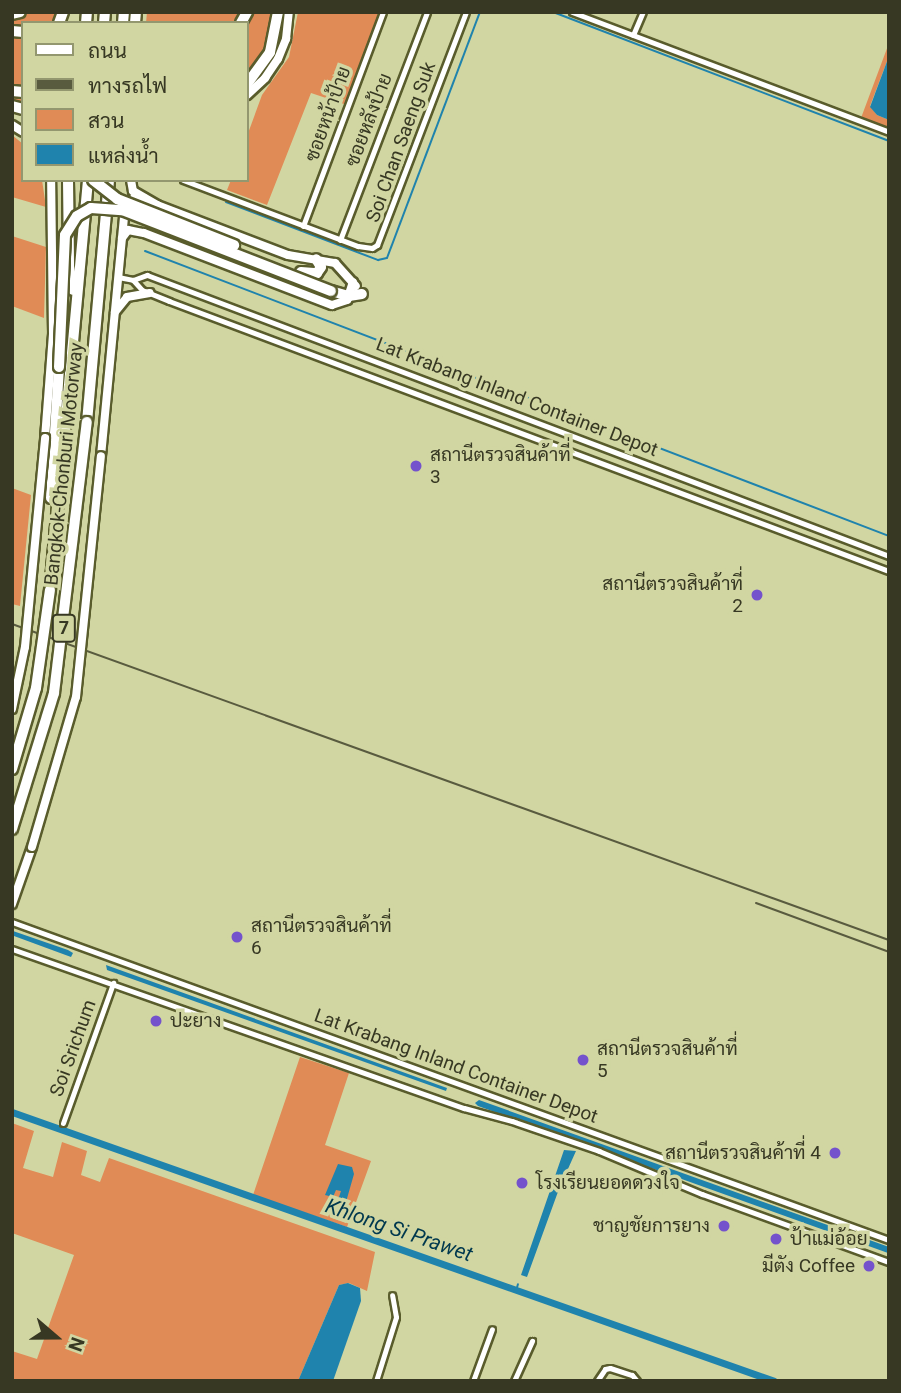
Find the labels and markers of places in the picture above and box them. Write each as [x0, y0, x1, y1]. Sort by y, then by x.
place label: สถานีตรวจสินค้าที่ 3 [430, 444, 571, 488]
marker: สถานีตรวจสินค้าที่ 3 [408, 458, 424, 474]
place label: สถานีตรวจสินค้าที่ 2 [602, 573, 743, 617]
marker: สถานีตรวจสินค้าที่ 2 [749, 587, 765, 603]
place label: สถานีตรวจสินค้าที่ 6 [251, 915, 392, 959]
marker: สถานีตรวจสินค้าที่ 6 [229, 929, 245, 945]
place label: ปะยาง [170, 1010, 221, 1032]
marker: ปะยาง [148, 1013, 164, 1029]
place label: สถานีตรวจสินค้าที่ 5 [597, 1038, 738, 1082]
marker: สถานีตรวจสินค้าที่ 5 [575, 1052, 591, 1068]
place label: สถานีตรวจสินค้าที่ 4 [665, 1142, 821, 1164]
marker: สถานีตรวจสินค้าที่ 4 [827, 1145, 843, 1161]
place label: โรงเรียนยอดดวงใจ [536, 1172, 680, 1194]
marker: โรงเรียนยอดดวงใจ [514, 1175, 530, 1191]
place label: ชาญชัยการยาง [593, 1215, 710, 1237]
marker: ชาญชัยการยาง [716, 1218, 732, 1234]
place label: ป้าแม่อ้อย [790, 1228, 868, 1250]
marker: ป้าแม่อ้อย [768, 1231, 784, 1247]
place label: มีตัง Coffee [762, 1255, 855, 1277]
marker: มีตัง Coffee [861, 1258, 877, 1274]

